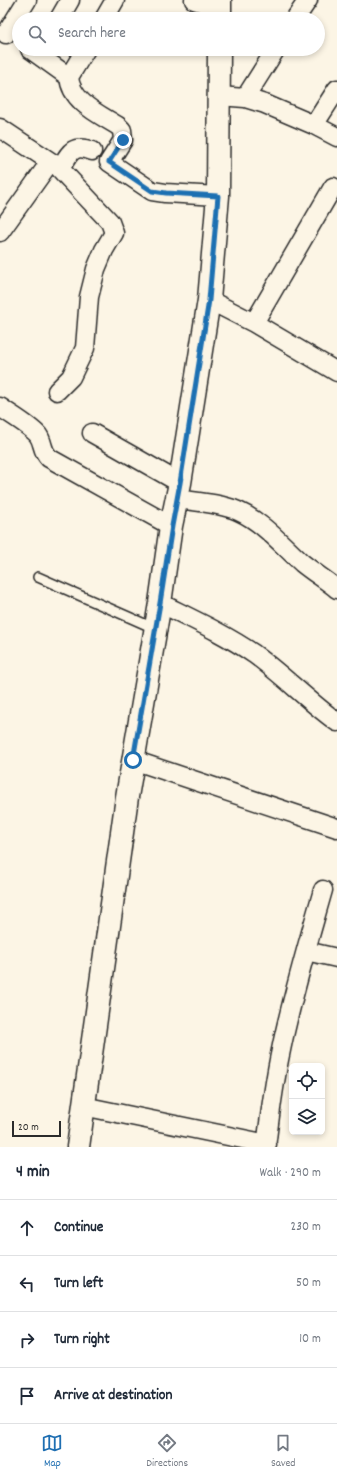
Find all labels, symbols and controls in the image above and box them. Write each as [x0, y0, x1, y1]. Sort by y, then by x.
search box [12, 12, 325, 56]
icon: search [26, 23, 48, 45]
text: Search here [58, 23, 126, 45]
route end [114, 131, 132, 149]
route start [124, 751, 142, 769]
map controls [289, 1063, 325, 1135]
button: locate [289, 1063, 325, 1099]
button: layers [289, 1099, 325, 1135]
scale bar [12, 1119, 61, 1138]
text: 20 m [18, 1120, 39, 1136]
text: 4 min [16, 1161, 50, 1185]
text: Walk · 290 m [259, 1164, 321, 1183]
icon: ahead [16, 1217, 38, 1239]
text: Continue [54, 1217, 103, 1239]
text: 230 m [291, 1218, 321, 1237]
icon: left [16, 1273, 38, 1295]
text: Turn left [54, 1273, 103, 1295]
text: 50 m [296, 1274, 321, 1293]
icon: right [16, 1329, 38, 1351]
text: Turn right [54, 1329, 110, 1351]
text: 10 m [299, 1330, 321, 1349]
icon: arrive [16, 1385, 38, 1407]
text: Arrive at destination [54, 1385, 172, 1407]
tab: Map [41, 1432, 63, 1472]
tab: Directions [146, 1432, 188, 1472]
tab: Saved [271, 1432, 296, 1472]

